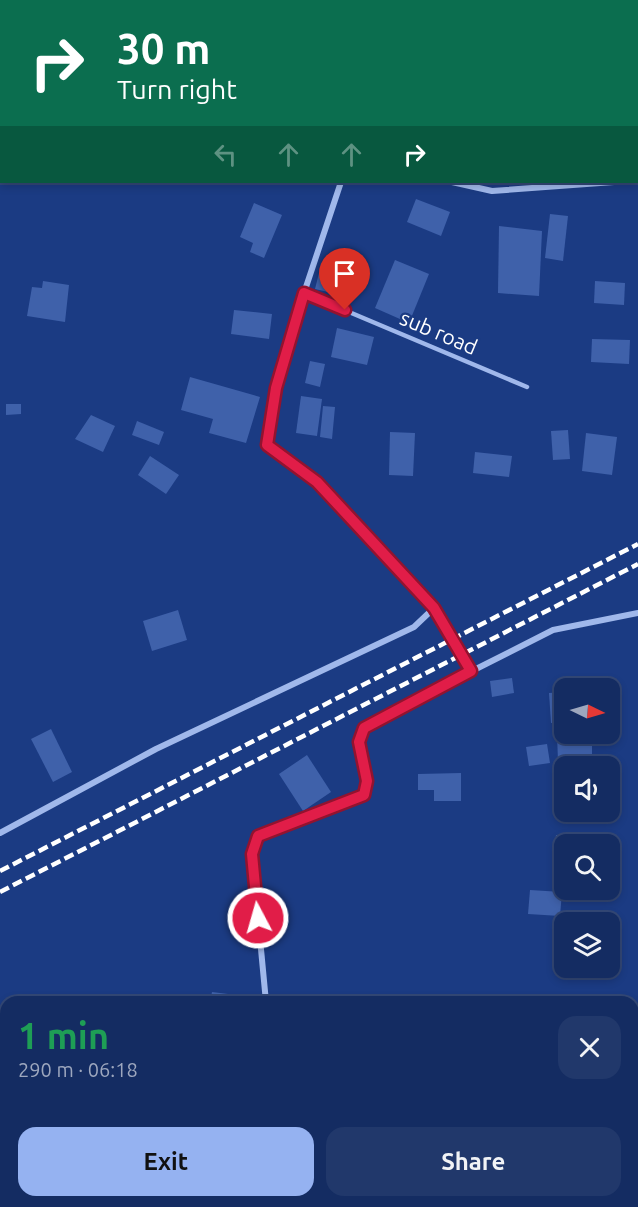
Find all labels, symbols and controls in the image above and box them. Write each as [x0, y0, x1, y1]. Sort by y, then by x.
icon: right [18, 24, 96, 102]
text: 30 m [117, 25, 211, 72]
text: Turn right [117, 74, 237, 104]
icon: left [209, 138, 242, 171]
icon: ahead [272, 138, 305, 171]
icon: ahead [335, 138, 368, 171]
icon: right [398, 138, 431, 171]
pin [319, 248, 370, 310]
icon: arrive [328, 257, 361, 290]
street label: sub road [397, 305, 481, 359]
north arrow [554, 678, 620, 744]
map controls [554, 678, 620, 978]
button: sound [554, 756, 620, 822]
button: search [554, 834, 620, 900]
position arrow [226, 886, 290, 950]
button: layers [554, 912, 620, 978]
text: 1 min [18, 1015, 109, 1056]
button: close [558, 1016, 621, 1079]
text: 290 m · 06:18 [18, 1058, 138, 1081]
button: Exit [18, 1127, 314, 1196]
button: Share [326, 1127, 621, 1196]

